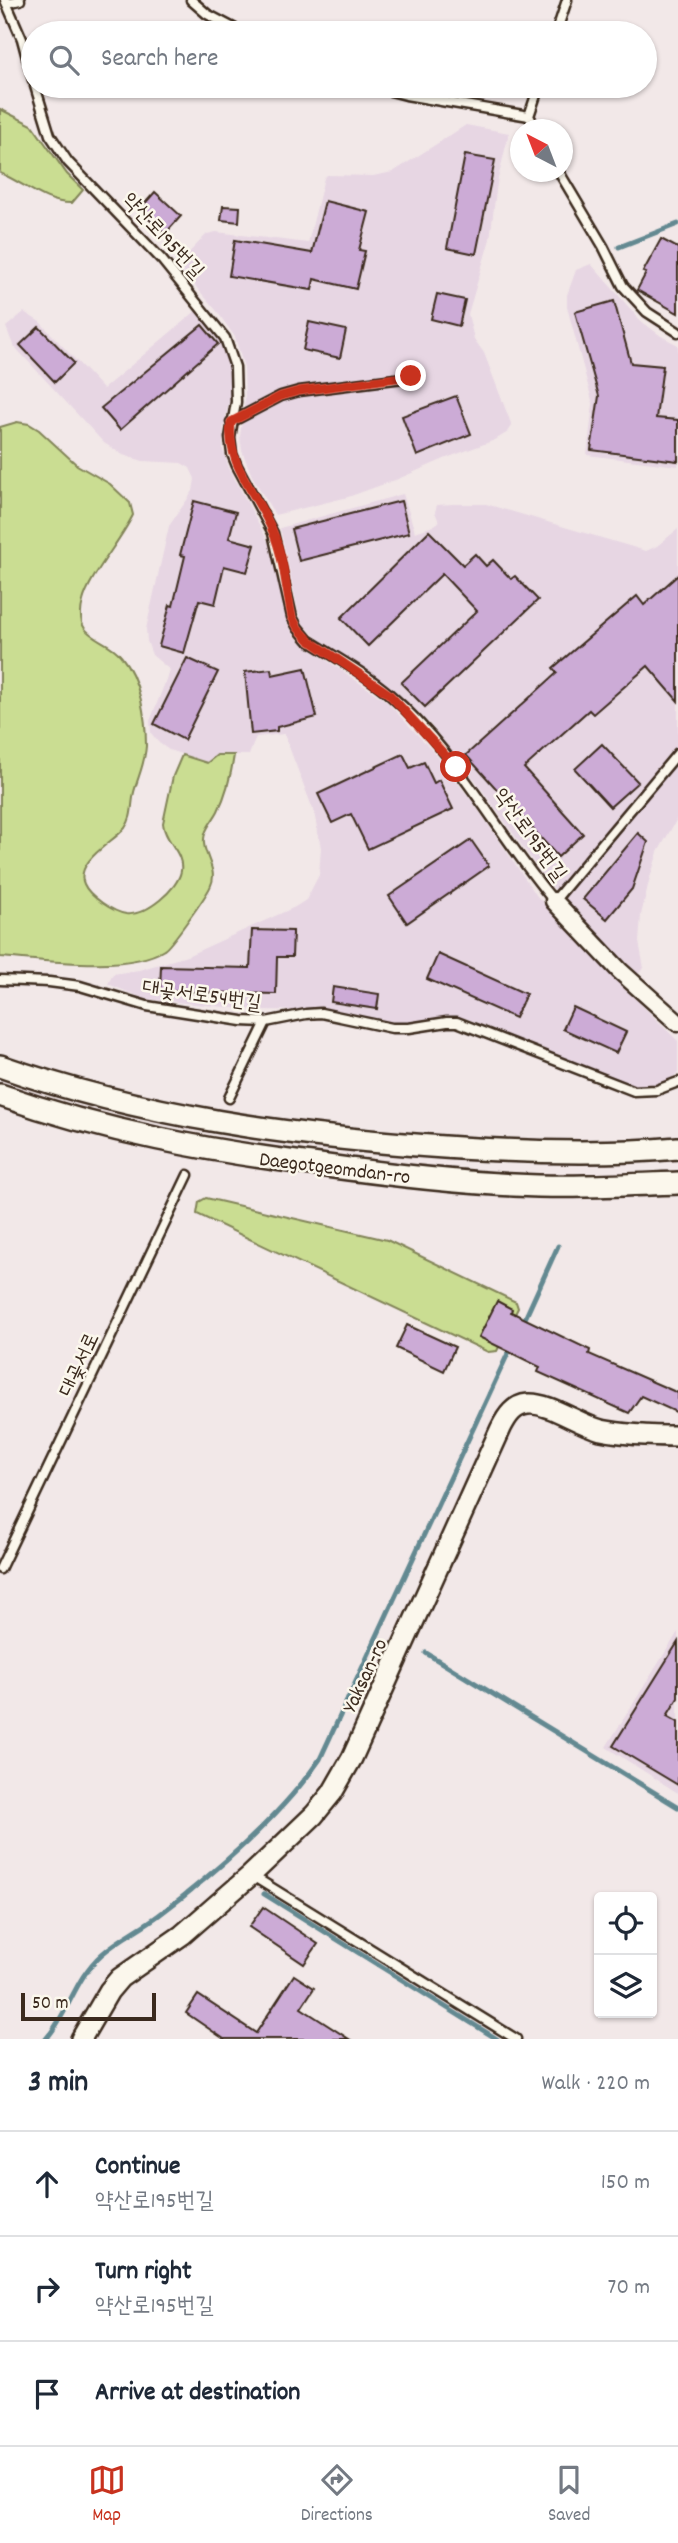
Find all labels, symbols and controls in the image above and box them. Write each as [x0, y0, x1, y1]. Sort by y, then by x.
search box [21, 21, 657, 98]
icon: search [45, 41, 83, 79]
text: Search here [101, 41, 219, 78]
north arrow [510, 119, 573, 182]
street label: 약산로195번길 [114, 187, 210, 287]
route end [395, 360, 426, 391]
route start [440, 751, 471, 782]
street label: 약산로195번길 [485, 783, 573, 889]
street label: 대곶서로54번길 [140, 974, 263, 1020]
street label: Daegotgeomdan-ro [257, 1146, 412, 1194]
street label: 대곶서로 [53, 1328, 109, 1402]
street label: Yaksan-ro [336, 1634, 397, 1718]
map controls [594, 1892, 657, 2018]
button: locate [594, 1892, 657, 1955]
button: layers [594, 1955, 657, 2018]
scale bar [21, 1990, 156, 2022]
text: 50 m [32, 1991, 69, 2018]
text: 3 min [28, 2063, 88, 2106]
text: Walk · 220 m [542, 2068, 650, 2101]
text: Continue [95, 2149, 180, 2186]
icon: ahead [28, 2165, 66, 2203]
text: 150 m [601, 2167, 650, 2200]
text: 약산로195번길 [95, 2186, 214, 2219]
text: Turn right [95, 2254, 192, 2291]
icon: right [28, 2270, 66, 2308]
text: 70 m [608, 2272, 650, 2305]
text: 약산로195번길 [95, 2291, 214, 2324]
icon: arrive [28, 2375, 66, 2413]
text: Arrive at destination [95, 2375, 300, 2412]
tab: Map [88, 2461, 126, 2530]
tab: Directions [301, 2461, 373, 2530]
tab: Saved [548, 2461, 590, 2530]

